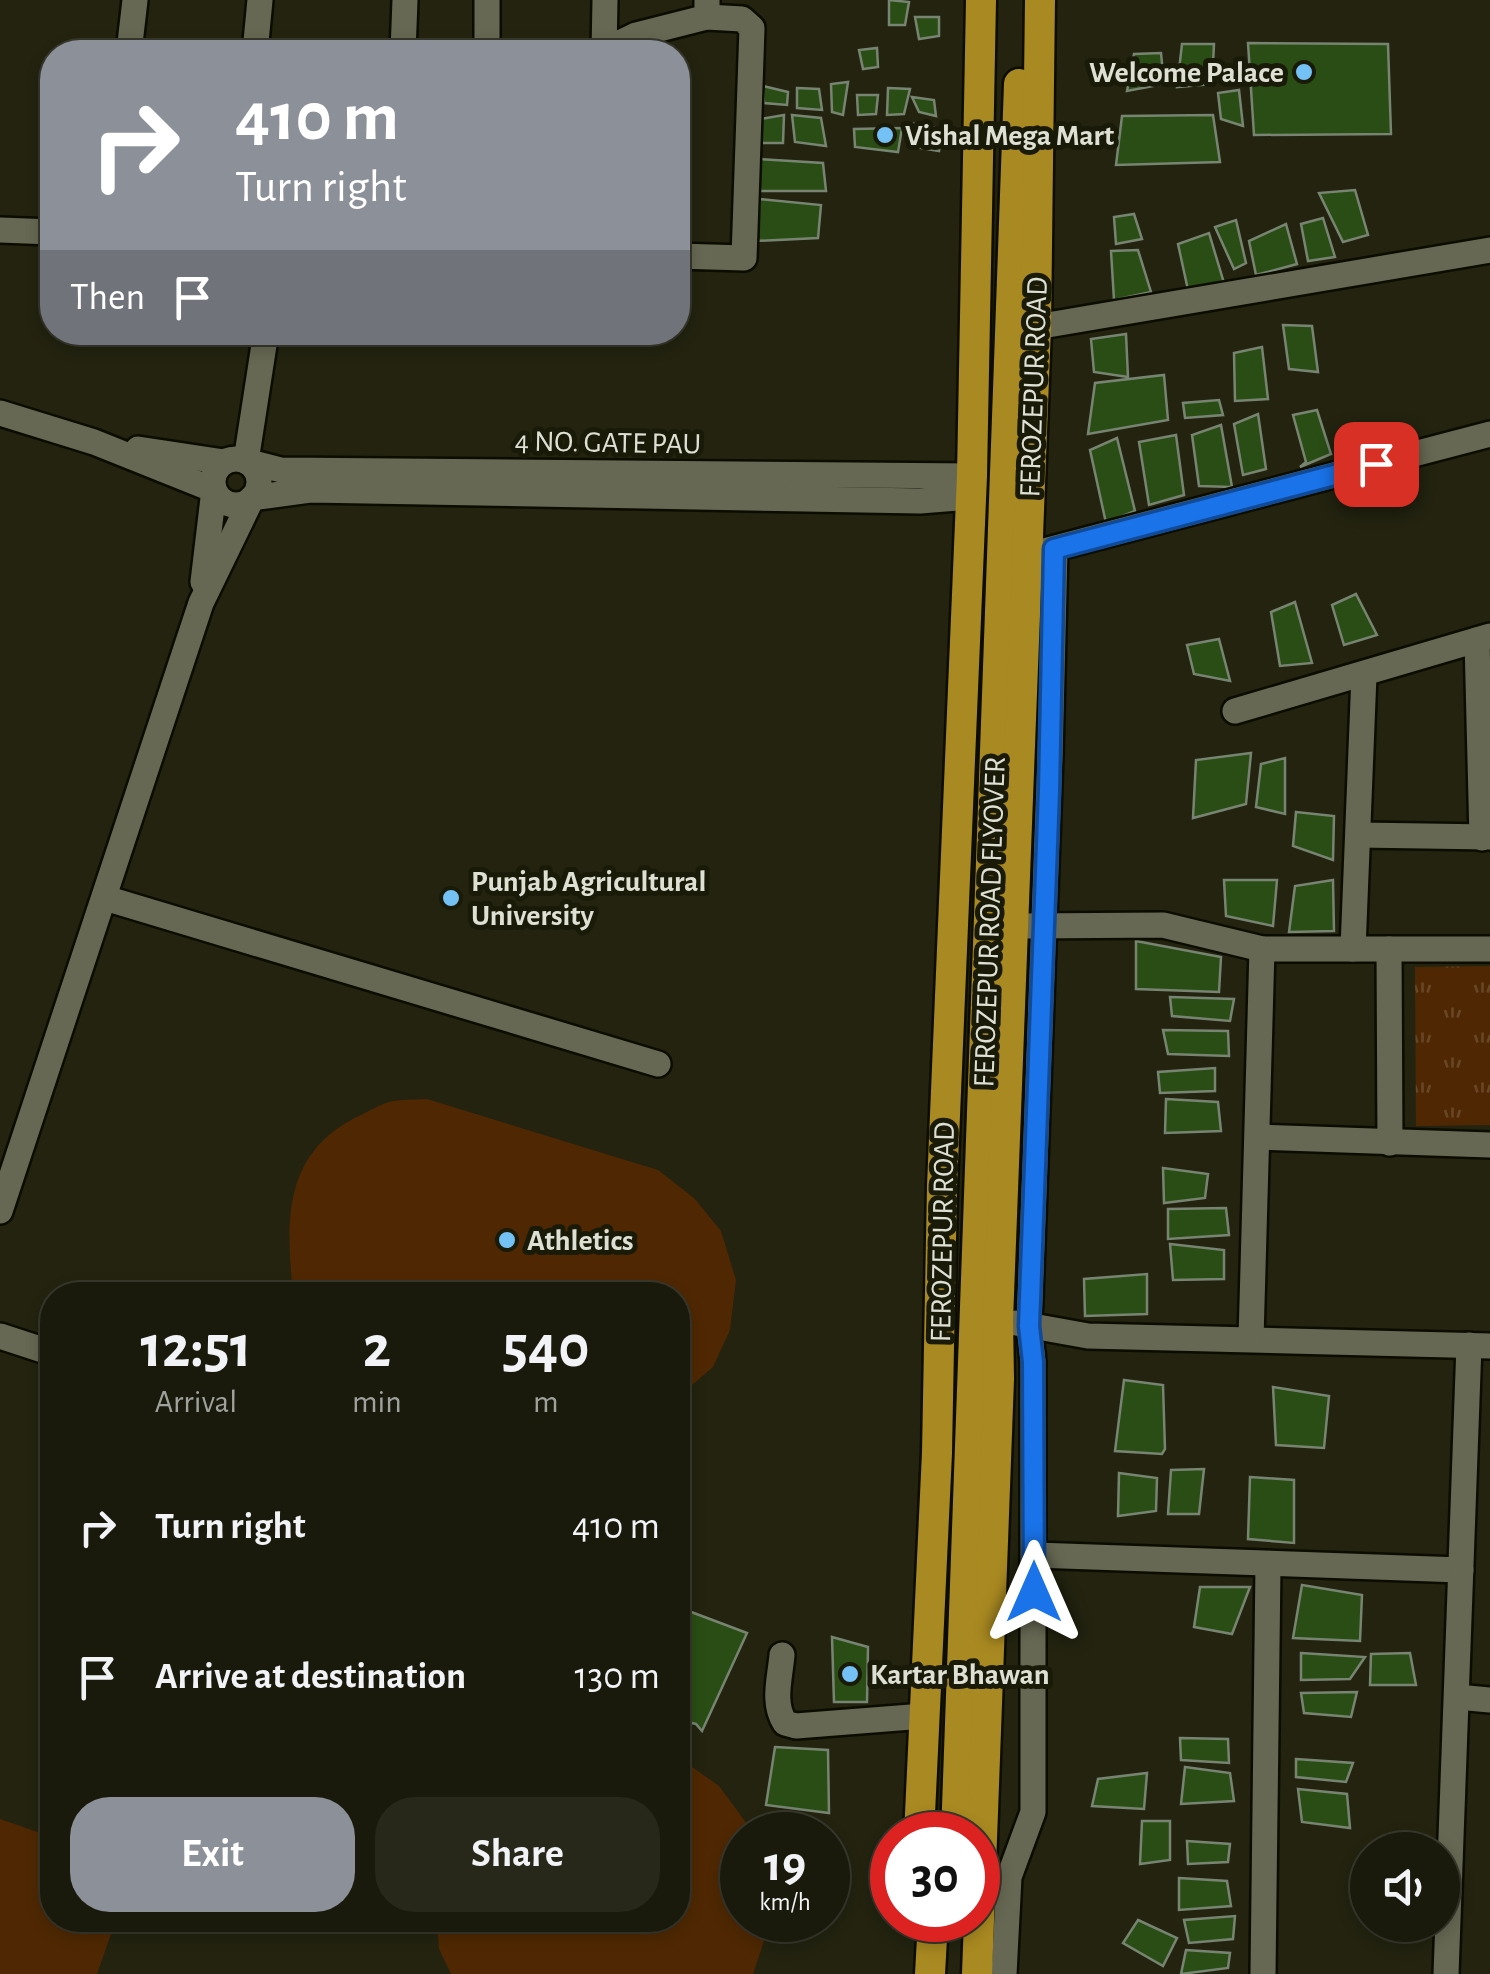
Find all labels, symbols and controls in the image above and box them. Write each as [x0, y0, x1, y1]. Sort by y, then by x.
place label: Welcome Palace [1089, 58, 1284, 88]
marker: Welcome Palace [1293, 61, 1315, 83]
icon: right [70, 80, 200, 210]
text: 410 m [235, 83, 399, 153]
place label: Vishal Mega Mart [905, 121, 1114, 151]
marker: Vishal Mega Mart [874, 124, 896, 146]
text: Turn right [235, 165, 407, 210]
icon: arrive [165, 270, 220, 325]
street label: FEROZEPUR ROAD [1015, 276, 1053, 498]
text: Then [70, 279, 145, 317]
pin [1334, 422, 1419, 507]
street label: 4 NO. GATE PAU [515, 426, 701, 460]
icon: arrive [1349, 437, 1404, 492]
street label: FEROZEPUR ROAD FLYOVER [969, 756, 1011, 1088]
place label: Punjab Agricultural University [471, 867, 706, 931]
marker: Punjab Agricultural University [440, 887, 462, 909]
street label: FEROZEPUR ROAD [926, 1121, 960, 1343]
place label: Athletics [527, 1226, 634, 1256]
marker: Athletics [496, 1229, 518, 1251]
text: 12:51 [140, 1318, 252, 1378]
text: 2 [363, 1318, 391, 1378]
text: 540 [502, 1318, 590, 1378]
text: Arrival [155, 1386, 237, 1418]
text: min [352, 1386, 402, 1418]
text: m [533, 1386, 559, 1418]
icon: right [70, 1500, 125, 1555]
text: Turn right [155, 1508, 305, 1546]
text: 410 m [572, 1508, 660, 1546]
position arrow [982, 1540, 1086, 1644]
icon: arrive [70, 1650, 125, 1705]
text: Arrive at destination [155, 1658, 466, 1696]
text: 130 m [575, 1658, 660, 1696]
place label: Kartar Bhawan [870, 1660, 1050, 1690]
marker: Kartar Bhawan [839, 1663, 861, 1685]
button: Exit [70, 1797, 355, 1912]
button: Share [375, 1797, 660, 1912]
speed limit sign: 30 [870, 1812, 1000, 1942]
map controls [1350, 1832, 1460, 1942]
button: sound [1350, 1832, 1460, 1942]
text: 19 [764, 1840, 806, 1890]
text: km/h [759, 1890, 811, 1915]

